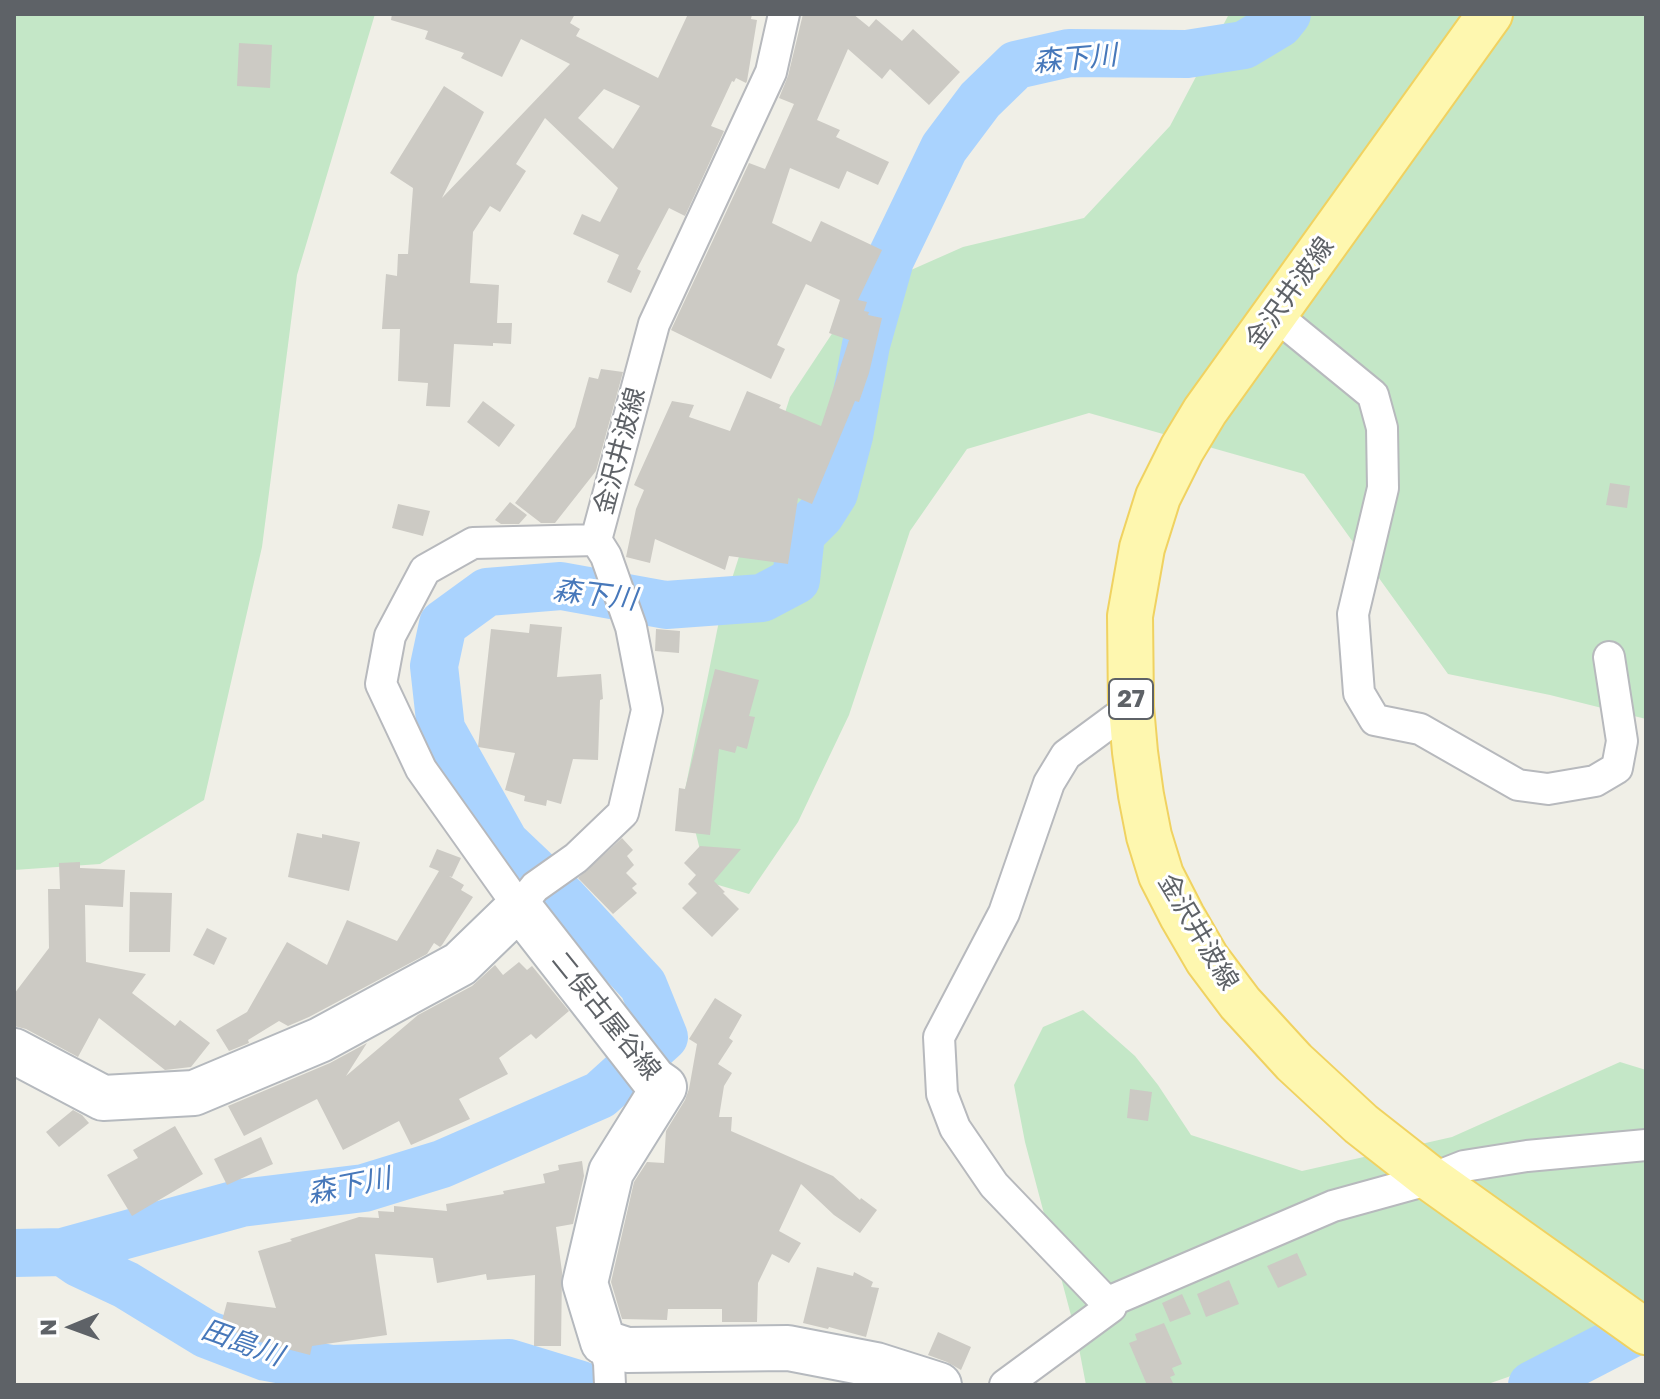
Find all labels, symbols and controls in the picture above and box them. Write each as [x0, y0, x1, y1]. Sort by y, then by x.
water label: 森下川 [1032, 39, 1118, 79]
street label: 金沢井波線 [1239, 231, 1341, 355]
street label: 金沢井波線 [588, 384, 652, 518]
water label: 森下川 [551, 573, 639, 617]
road number: 27 [1109, 679, 1153, 719]
street label: 金沢井波線 [1151, 868, 1245, 996]
street label: 二俣古屋谷線 [545, 946, 667, 1086]
water label: 森下川 [305, 1161, 393, 1211]
north arrow [32, 1287, 112, 1367]
water label: 田島川 [197, 1313, 287, 1373]
text: N [34, 1319, 61, 1336]

